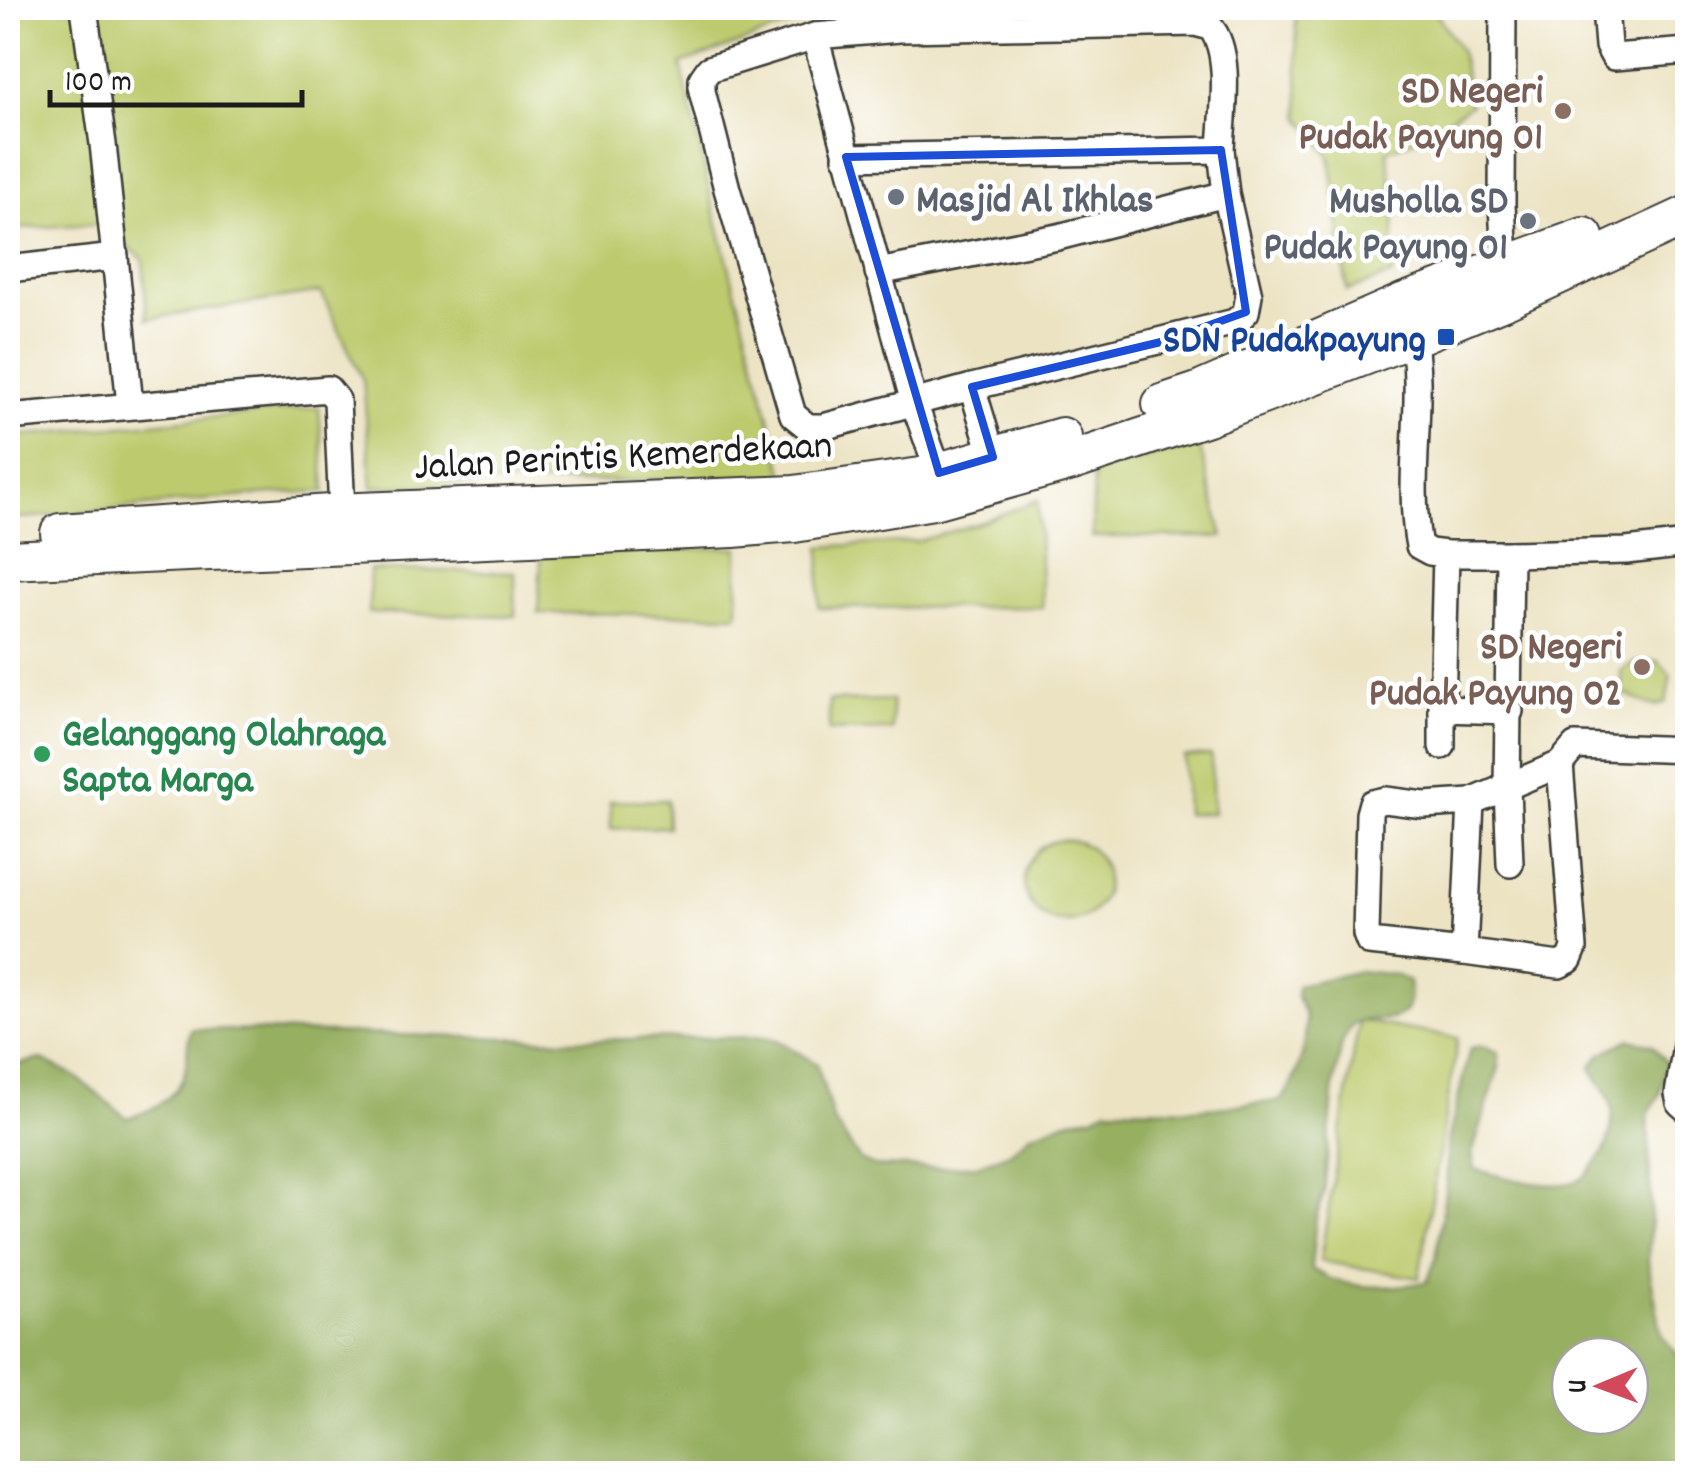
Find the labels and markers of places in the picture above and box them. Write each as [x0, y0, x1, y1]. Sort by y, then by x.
place label: SD Negeri Pudak Payung 01 [1298, 66, 1544, 169]
marker: SD Negeri Pudak Payung 01 [1552, 100, 1574, 122]
place label: Masjid Al Ikhlas [916, 175, 1154, 232]
place label: Musholla SD Pudak Payung 01 [1263, 176, 1508, 279]
marker: Masjid Al Ikhlas [885, 186, 907, 208]
marker: Musholla SD Pudak Payung 01 [1517, 210, 1539, 232]
place label: SDN Pudakpayung [1163, 315, 1426, 372]
marker: SDN Pudakpayung [1435, 326, 1457, 348]
place label: SD Negeri Pudak Payung 02 [1369, 622, 1623, 725]
marker: SD Negeri Pudak Payung 02 [1631, 656, 1653, 678]
place label: Gelanggang Olahraga Sapta Marga [62, 709, 386, 812]
marker: Gelanggang Olahraga Sapta Marga [31, 743, 53, 765]

